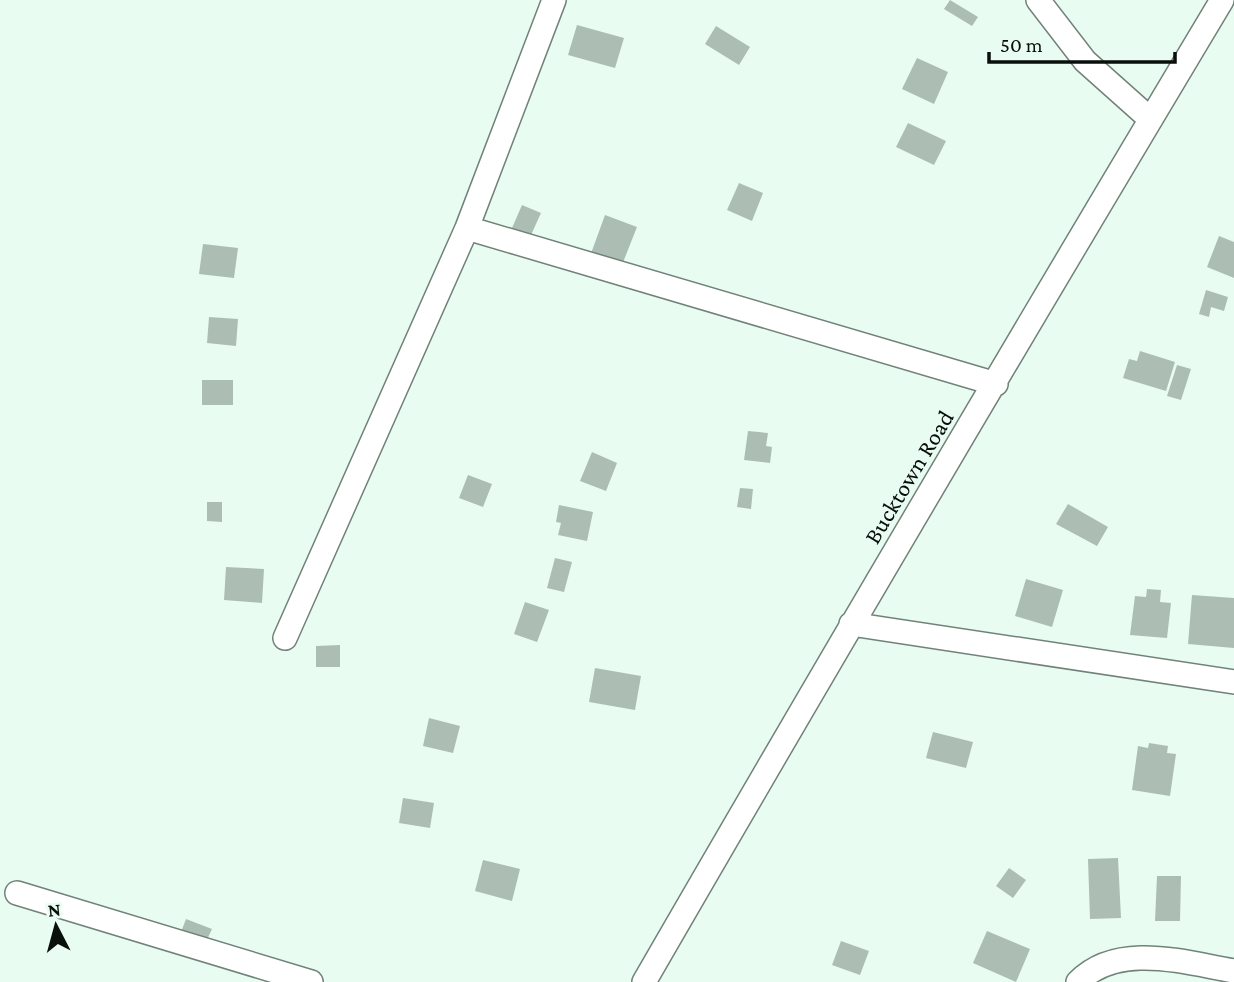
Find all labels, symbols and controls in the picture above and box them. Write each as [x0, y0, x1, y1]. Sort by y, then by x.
scale bar [989, 21, 1174, 65]
text: 50 m [1000, 33, 1043, 57]
street label: Bucktown Road [858, 405, 959, 548]
north arrow [21, 891, 91, 961]
text: N [47, 898, 62, 921]

